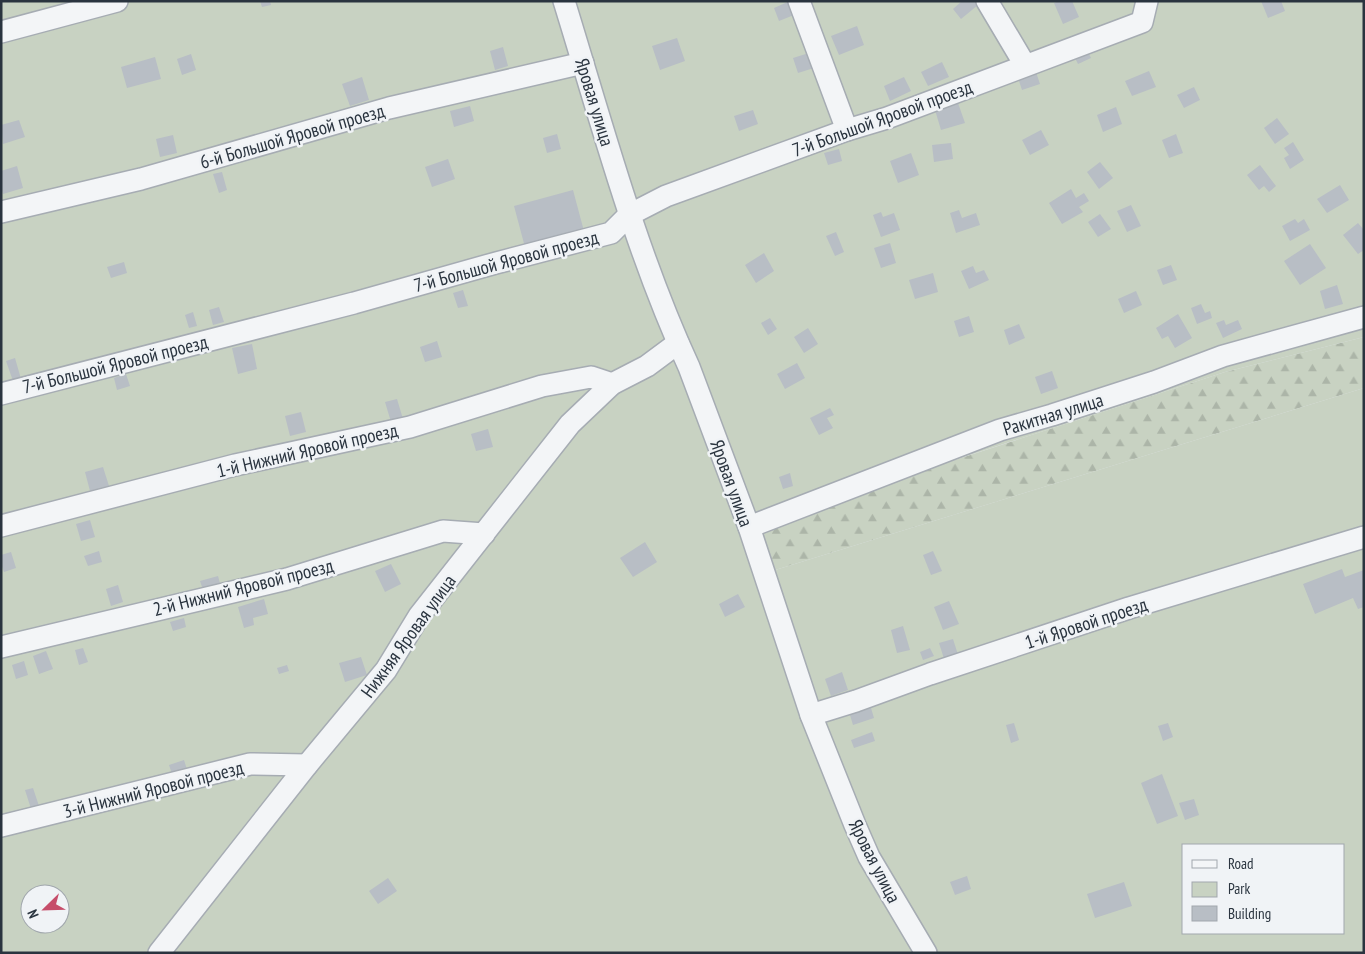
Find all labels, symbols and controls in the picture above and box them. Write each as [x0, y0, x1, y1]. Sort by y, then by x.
street label: Яровая улица [570, 55, 620, 149]
street label: 7-й Большой Яровой проезд [789, 74, 976, 162]
street label: 6-й Большой Яровой проезд [197, 98, 388, 174]
street label: 7-й Большой Яровой проезд [411, 225, 601, 297]
street label: 7-й Большой Яровой проезд [20, 329, 211, 399]
street label: Ракитная улица [1000, 387, 1106, 441]
street label: 1-й Нижний Яровой проезд [214, 417, 401, 483]
street label: Яровая улица [705, 436, 759, 530]
street label: 2-й Нижний Яровой проезд [150, 553, 336, 621]
street label: Нижняя Яровая улица [355, 570, 461, 702]
street label: 1-й Яровой проезд [1022, 592, 1151, 654]
street label: 3-й Нижний Яровой проезд [60, 755, 246, 823]
street label: Яровая улица [844, 815, 906, 907]
legend [1182, 844, 1345, 934]
text: Road [1228, 854, 1254, 873]
text: Park [1228, 879, 1250, 898]
north arrow [20, 884, 70, 934]
text: Building [1228, 904, 1271, 923]
text: N [23, 907, 43, 921]

